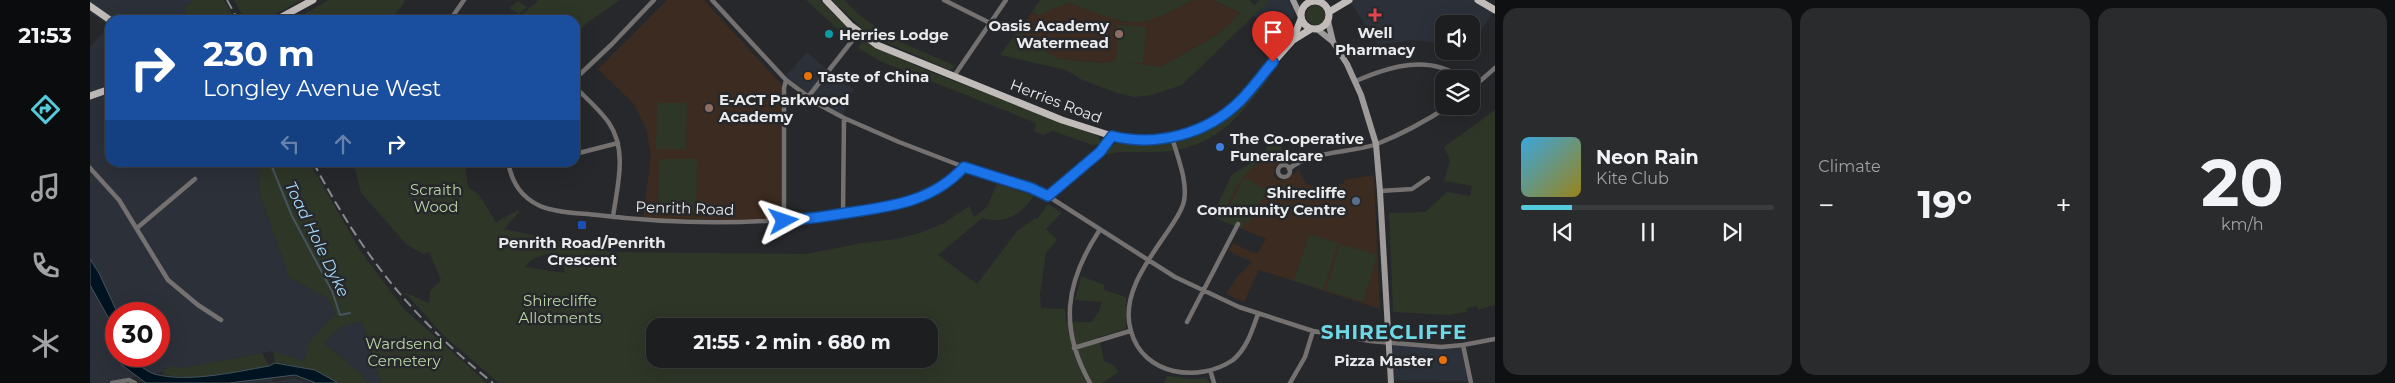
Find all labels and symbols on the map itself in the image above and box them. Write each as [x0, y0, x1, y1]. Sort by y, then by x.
marker: Well Pharmacy [1369, 9, 1381, 21]
pin [1252, 11, 1294, 62]
place label: Oasis Academy Watermead [988, 16, 1110, 52]
place label: Well Pharmacy [1335, 23, 1416, 59]
place label: Herries Lodge [839, 25, 949, 44]
marker: Herries Lodge [823, 28, 835, 40]
marker: Oasis Academy Watermead [1113, 28, 1125, 40]
place label: Taste of China [818, 67, 929, 86]
marker: Taste of China [802, 70, 814, 82]
street label: Herries Road [1007, 75, 1105, 127]
place label: E-ACT Parkwood Academy [718, 90, 849, 126]
marker: E-ACT Parkwood Academy [703, 102, 715, 114]
place label: The Co-operative Funeralcare [1230, 129, 1364, 165]
marker: The Co-operative Funeralcare [1214, 141, 1226, 153]
water label: Toad Hole Dyke [281, 178, 353, 300]
park label: Scraith Wood [410, 180, 462, 216]
place label: Shirecliffe Community Centre [1197, 183, 1346, 219]
position arrow [757, 194, 809, 246]
marker: Shirecliffe Community Centre [1350, 195, 1362, 207]
street label: Penrith Road [635, 197, 735, 219]
marker: Penrith Road/Penrith Crescent [576, 219, 588, 231]
place label: Penrith Road/Penrith Crescent [498, 233, 666, 269]
park label: Shirecliffe Allotments [519, 291, 601, 327]
speed limit sign: 30 [105, 302, 170, 367]
district label: SHIRECLIFFE [1321, 320, 1467, 344]
park label: Wardsend Cemetery [365, 334, 443, 370]
place label: Pizza Master [1334, 351, 1434, 370]
marker: Pizza Master [1437, 354, 1449, 366]

